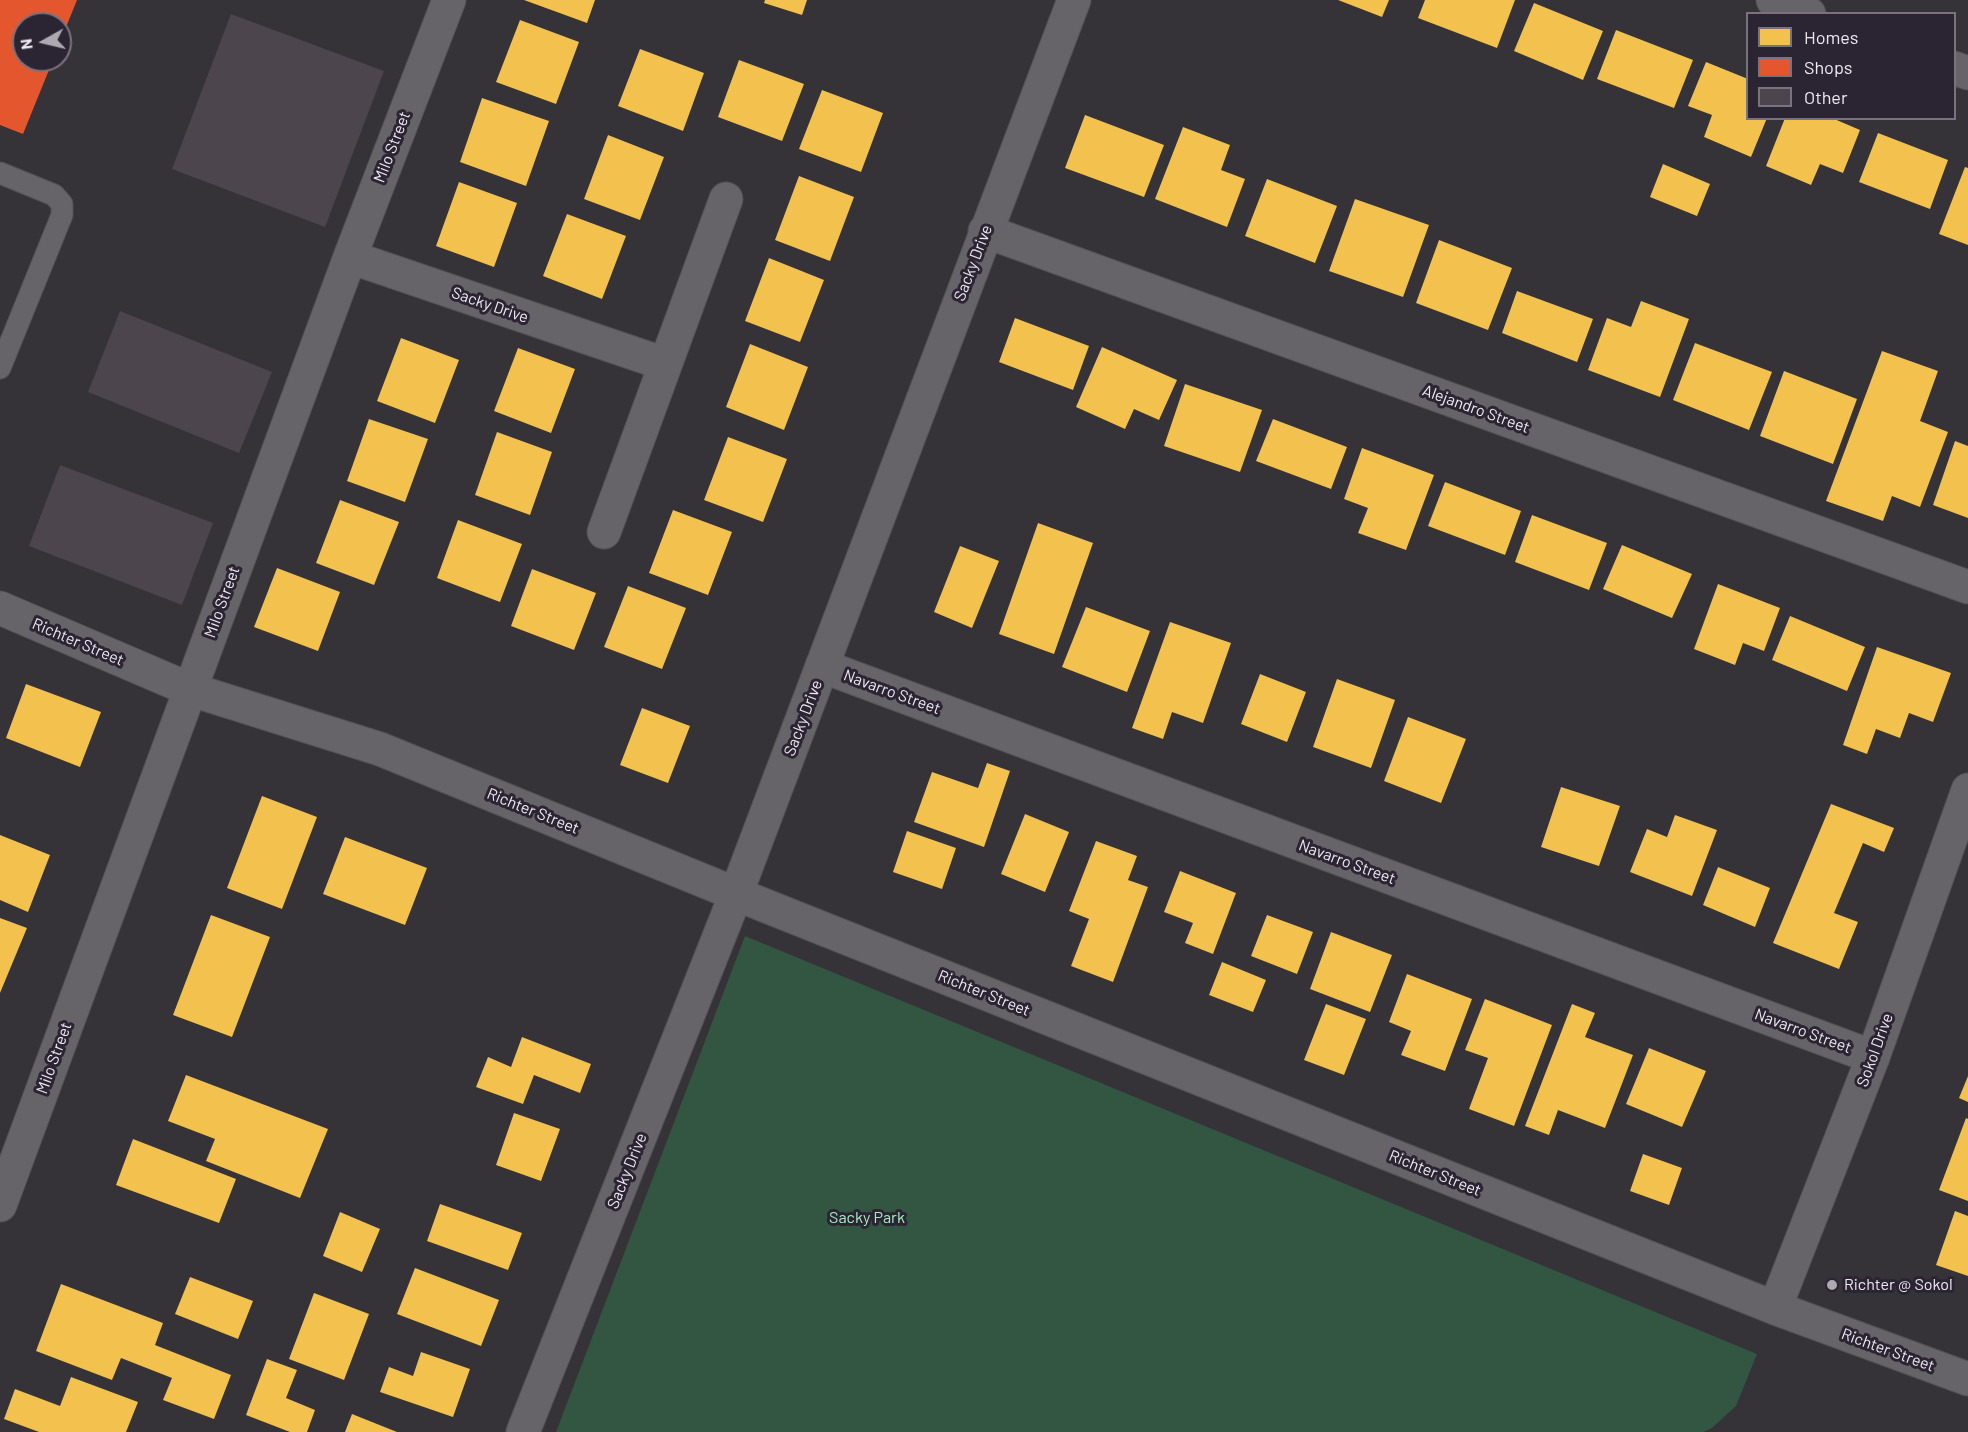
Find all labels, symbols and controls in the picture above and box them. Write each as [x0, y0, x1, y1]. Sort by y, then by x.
north arrow [12, 12, 72, 72]
legend [1746, 12, 1956, 120]
text: Homes [1804, 26, 1858, 48]
text: N [16, 38, 36, 51]
text: Shops [1804, 56, 1853, 78]
text: Other [1804, 86, 1847, 108]
street label: Milo Street [370, 109, 414, 185]
street label: Sacky Drive [950, 222, 996, 304]
street label: Sacky Drive [449, 283, 531, 327]
street label: Alejandro Street [1420, 381, 1532, 437]
street label: Milo Street [200, 564, 244, 640]
street label: Richter Street [29, 614, 127, 670]
street label: Navarro Street [841, 666, 943, 718]
street label: Sacky Drive [780, 677, 826, 759]
street label: Richter Street [484, 784, 582, 838]
street label: Navarro Street [1296, 836, 1398, 888]
street label: Richter Street [935, 966, 1033, 1020]
street label: Navarro Street [1752, 1005, 1854, 1057]
street label: Sokol Drive [1853, 1011, 1897, 1089]
street label: Milo Street [32, 1020, 76, 1096]
street label: Sacky Drive [603, 1130, 651, 1212]
street label: Richter Street [1386, 1146, 1484, 1200]
park label: Sacky Park [829, 1208, 905, 1228]
place label: Richter @ Sokol [1844, 1275, 1953, 1295]
marker: Richter @ Sokol [1825, 1278, 1839, 1292]
street label: Richter Street [1839, 1324, 1937, 1376]

